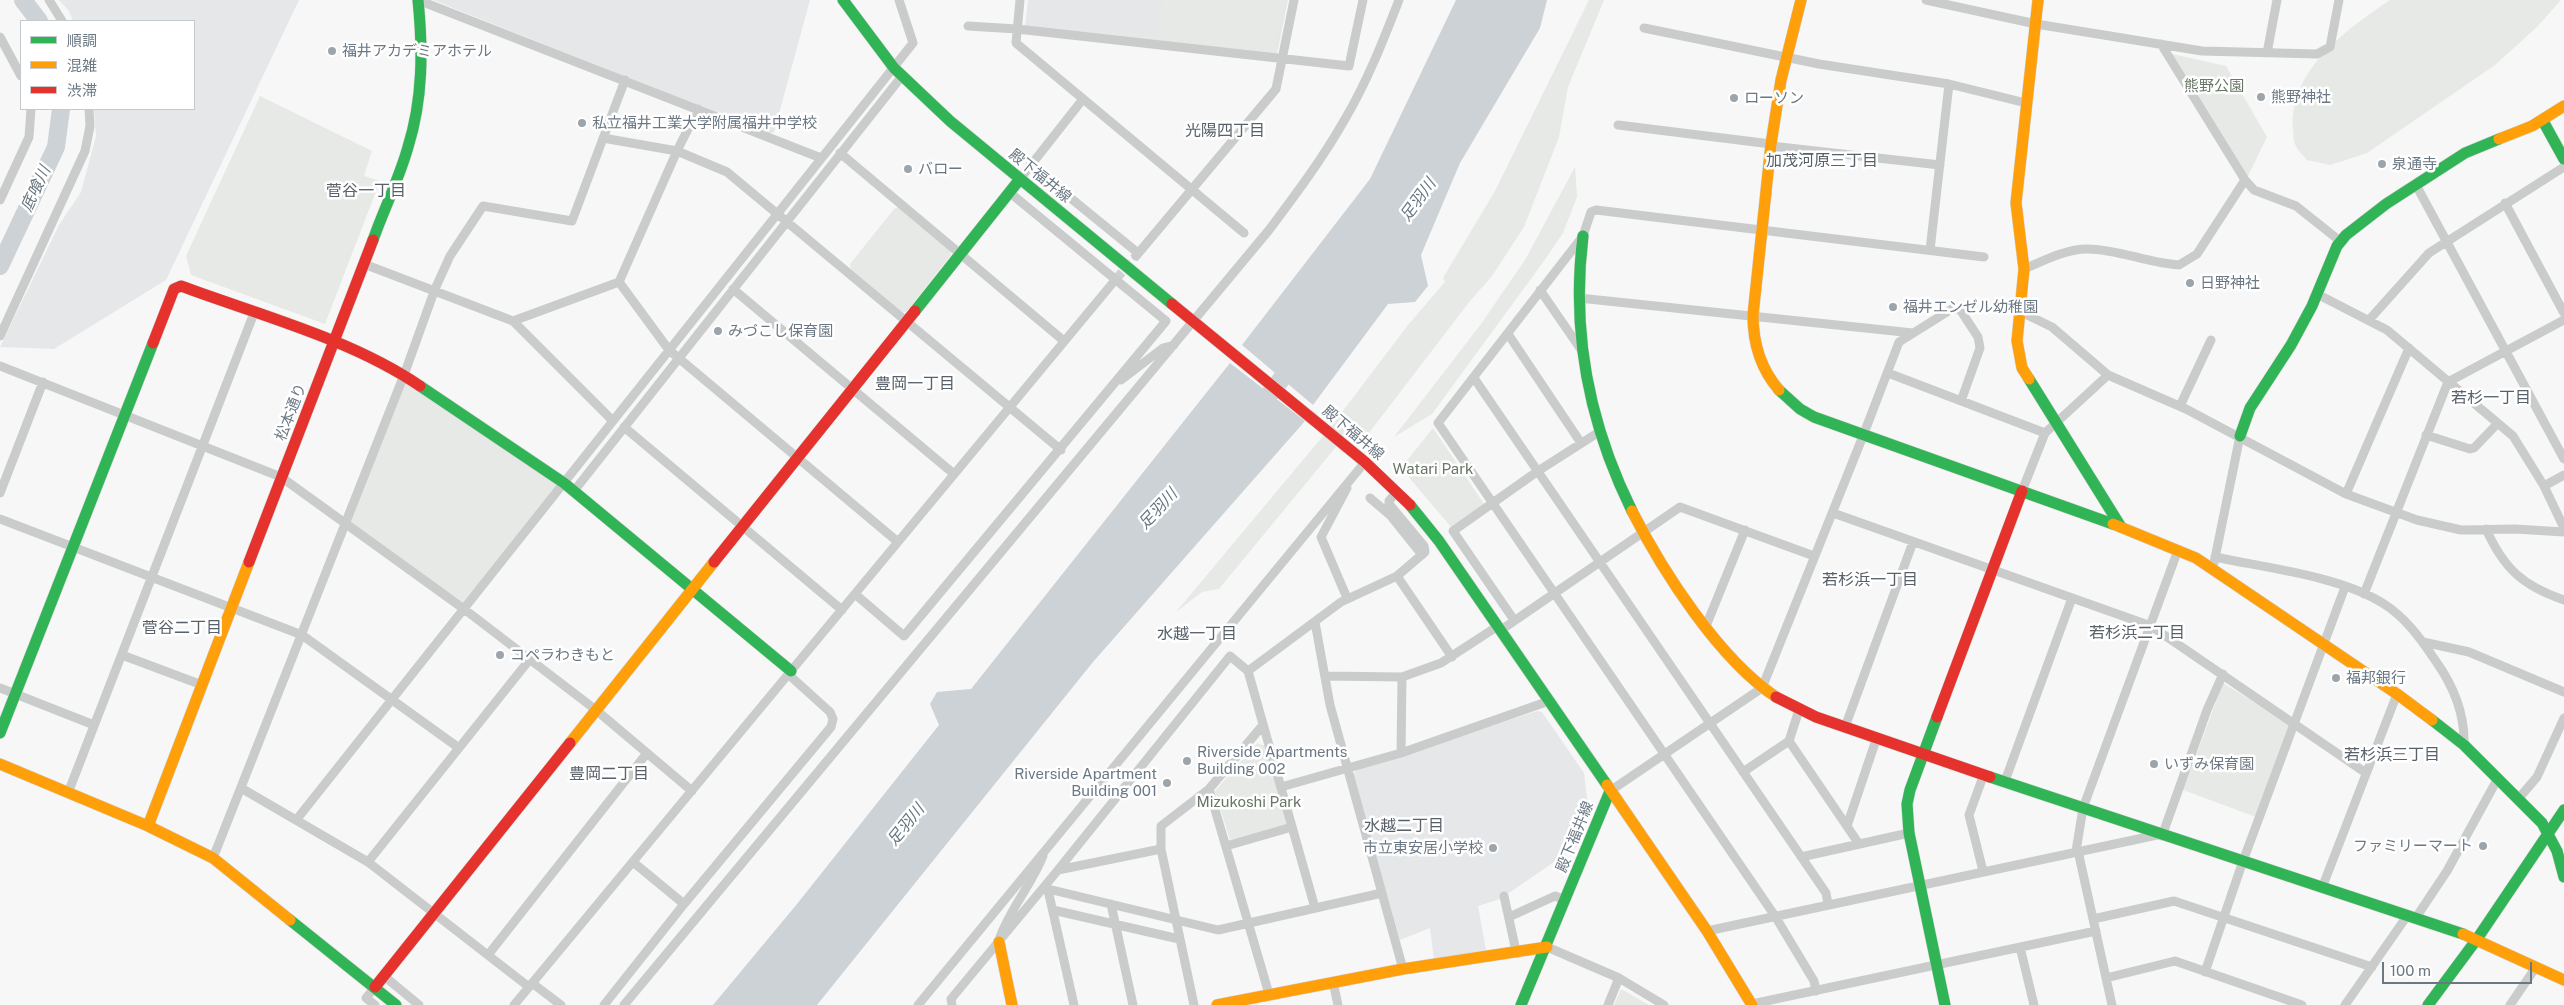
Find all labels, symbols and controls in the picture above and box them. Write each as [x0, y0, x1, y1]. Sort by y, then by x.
legend [20, 20, 195, 110]
text: 順調 [67, 32, 97, 49]
place label: 福井アカデミアホテル [342, 42, 492, 60]
marker: 福井アカデミアホテル [326, 45, 338, 57]
text: 混雑 [67, 57, 97, 74]
park label: 熊野公園 [2184, 77, 2244, 95]
text: 渋滞 [67, 82, 97, 99]
place label: 熊野神社 [2271, 88, 2331, 106]
place label: ローソン [1744, 89, 1804, 107]
marker: 熊野神社 [2255, 91, 2267, 103]
marker: ローソン [1728, 92, 1740, 104]
place label: 私立福井工業大学附属福井中学校 [592, 114, 817, 132]
marker: 私立福井工業大学附属福井中学校 [576, 117, 588, 129]
district label: 光陽四丁目 [1185, 121, 1265, 141]
street label: 殿下福井線 [1005, 145, 1075, 207]
district label: 加茂河原三丁目 [1766, 151, 1878, 171]
place label: 泉通寺 [2392, 155, 2437, 173]
marker: 泉通寺 [2376, 158, 2388, 170]
place label: バロー [918, 160, 963, 178]
water label: 底喰川 [17, 163, 55, 215]
marker: バロー [902, 163, 914, 175]
water label: 足羽川 [1396, 175, 1440, 225]
district label: 菅谷一丁目 [326, 181, 406, 201]
place label: 日野神社 [2200, 274, 2260, 292]
marker: 日野神社 [2184, 277, 2196, 289]
place label: 福井エンゼル幼稚園 [1903, 298, 2038, 316]
marker: 福井エンゼル幼稚園 [1887, 301, 1899, 313]
place label: みづこし保育園 [728, 322, 833, 340]
marker: みづこし保育園 [712, 325, 724, 337]
district label: 豊岡一丁目 [875, 374, 955, 394]
street label: 松本通り [272, 381, 310, 443]
district label: 若杉一丁目 [2451, 388, 2531, 408]
street label: 殿下福井線 [1318, 402, 1388, 464]
park label: Watari Park [1393, 460, 1473, 478]
water label: 足羽川 [1135, 485, 1181, 533]
district label: 若杉浜一丁目 [1822, 570, 1918, 590]
district label: 菅谷二丁目 [142, 618, 222, 638]
district label: 若杉浜二丁目 [2089, 623, 2185, 643]
district label: 水越一丁目 [1157, 624, 1237, 644]
place label: コペラわきもと [510, 646, 615, 664]
marker: コペラわきもと [494, 649, 506, 661]
place label: 福邦銀行 [2346, 669, 2406, 687]
marker: 福邦銀行 [2330, 672, 2342, 684]
place label: Riverside Apartments Building 002 [1197, 743, 1347, 778]
district label: 若杉浜三丁目 [2344, 745, 2440, 765]
marker: Riverside Apartments Building 002 [1181, 755, 1193, 767]
place label: いずみ保育園 [2164, 755, 2254, 773]
marker: いずみ保育園 [2148, 758, 2160, 770]
district label: 豊岡二丁目 [569, 764, 649, 784]
place label: Riverside Apartment Building 001 [1014, 765, 1157, 800]
marker: Riverside Apartment Building 001 [1161, 777, 1173, 789]
park label: Mizukoshi Park [1196, 793, 1302, 811]
street label: 殿下福井線 [1553, 799, 1597, 875]
water label: 足羽川 [883, 800, 929, 850]
district label: 水越二丁目 [1364, 816, 1444, 836]
place label: ファミリーマート [2353, 837, 2473, 855]
place label: 市立東安居小学校 [1363, 839, 1483, 857]
marker: ファミリーマート [2477, 840, 2489, 852]
marker: 市立東安居小学校 [1487, 842, 1499, 854]
scale bar [2384, 952, 2534, 984]
text: 100 m [2390, 962, 2431, 979]

